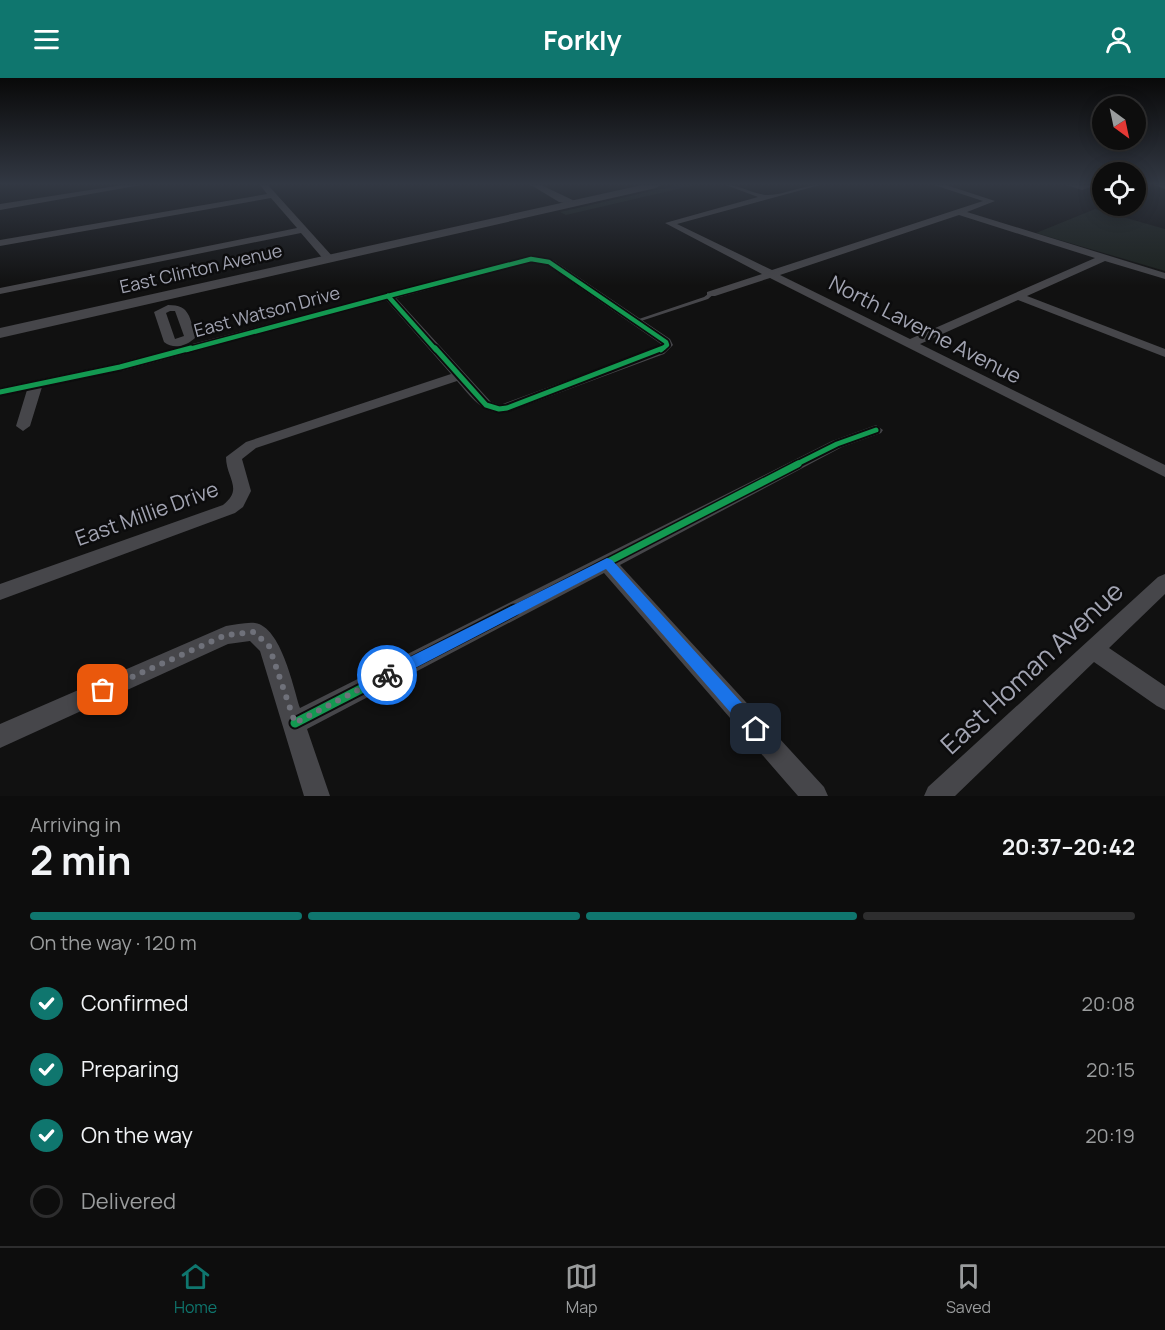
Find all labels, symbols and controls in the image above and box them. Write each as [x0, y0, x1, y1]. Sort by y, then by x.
text: Forkly [543, 21, 622, 58]
icon: menu [30, 23, 63, 56]
icon: person [1102, 23, 1135, 56]
north arrow [1092, 96, 1146, 150]
map controls [1092, 96, 1146, 216]
button: locate [1092, 162, 1146, 216]
street label: East Clinton Avenue [117, 238, 284, 298]
street label: North Laverne Avenue [825, 268, 1026, 390]
street label: East Watson Drive [191, 280, 342, 342]
street label: East Millie Drive [71, 474, 222, 552]
street label: East Homan Avenue [932, 573, 1131, 762]
courier [357, 645, 417, 705]
icon: bike [371, 659, 404, 692]
pin [77, 664, 128, 715]
icon: bag [86, 673, 119, 706]
pin [730, 703, 781, 754]
icon: home [739, 712, 772, 745]
text: Arriving in [30, 811, 121, 838]
text: 20:37–20:42 [1002, 832, 1135, 862]
text: 2 min [30, 833, 131, 887]
text: On the way · 120 m [30, 929, 197, 956]
icon: check [30, 987, 63, 1020]
text: Confirmed [81, 988, 189, 1018]
text: 20:08 [1082, 990, 1135, 1017]
icon: check [30, 1053, 63, 1086]
text: Preparing [81, 1054, 179, 1084]
text: 20:15 [1086, 1056, 1135, 1083]
icon: check [30, 1119, 63, 1152]
text: On the way [81, 1120, 193, 1150]
text: 20:19 [1085, 1122, 1135, 1149]
text: Delivered [81, 1186, 176, 1216]
tab: Home [174, 1260, 217, 1318]
tab: Map [565, 1260, 598, 1318]
tab: Saved [946, 1260, 991, 1318]

